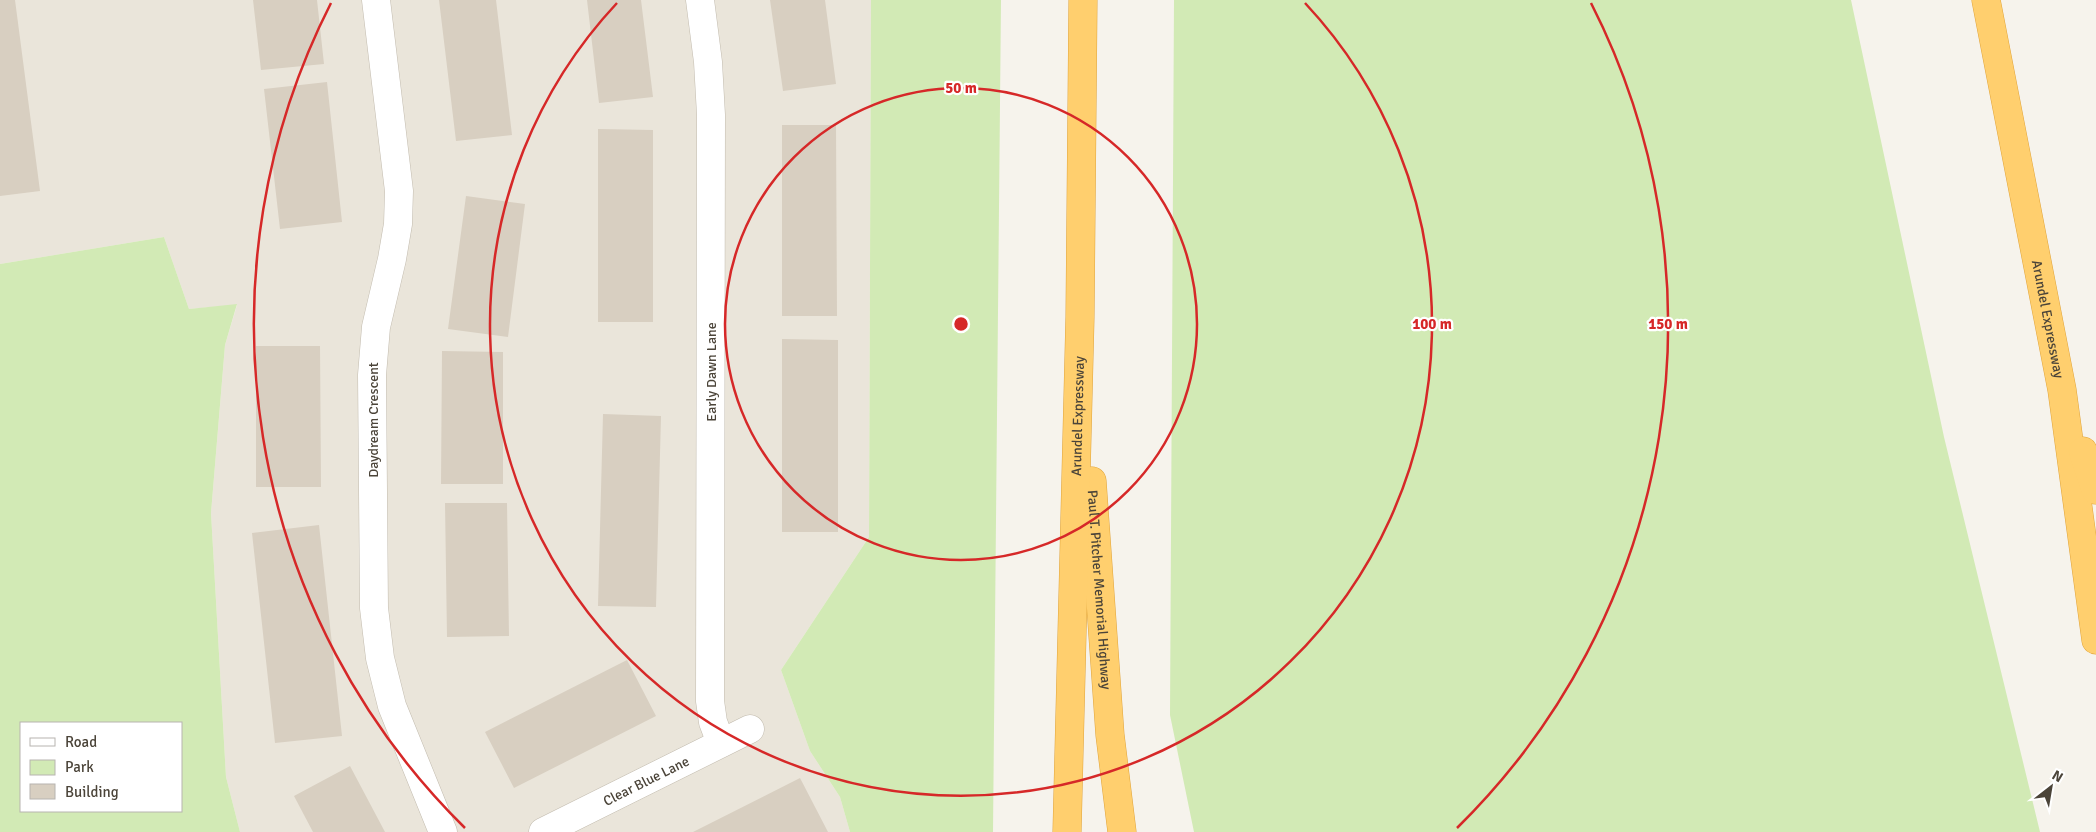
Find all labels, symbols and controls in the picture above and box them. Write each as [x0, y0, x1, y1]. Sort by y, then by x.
text: 50 m [945, 79, 977, 97]
street label: Arundel Expressway [2028, 258, 2068, 380]
centre of rings [952, 315, 970, 333]
text: 100 m [1412, 315, 1452, 333]
text: 150 m [1648, 315, 1688, 333]
street label: Early Dawn Lane [703, 322, 720, 422]
street label: Arundel Expressway [1067, 355, 1088, 476]
street label: Daydream Crescent [365, 362, 382, 478]
street label: Paul T. Pitcher Memorial Highway [1084, 489, 1115, 690]
legend [20, 722, 182, 812]
text: Road [65, 733, 97, 751]
street label: Clear Blue Lane [600, 752, 692, 809]
text: Park [65, 758, 94, 776]
north arrow [2026, 762, 2076, 812]
text: N [2049, 766, 2066, 786]
text: Building [65, 783, 119, 801]

